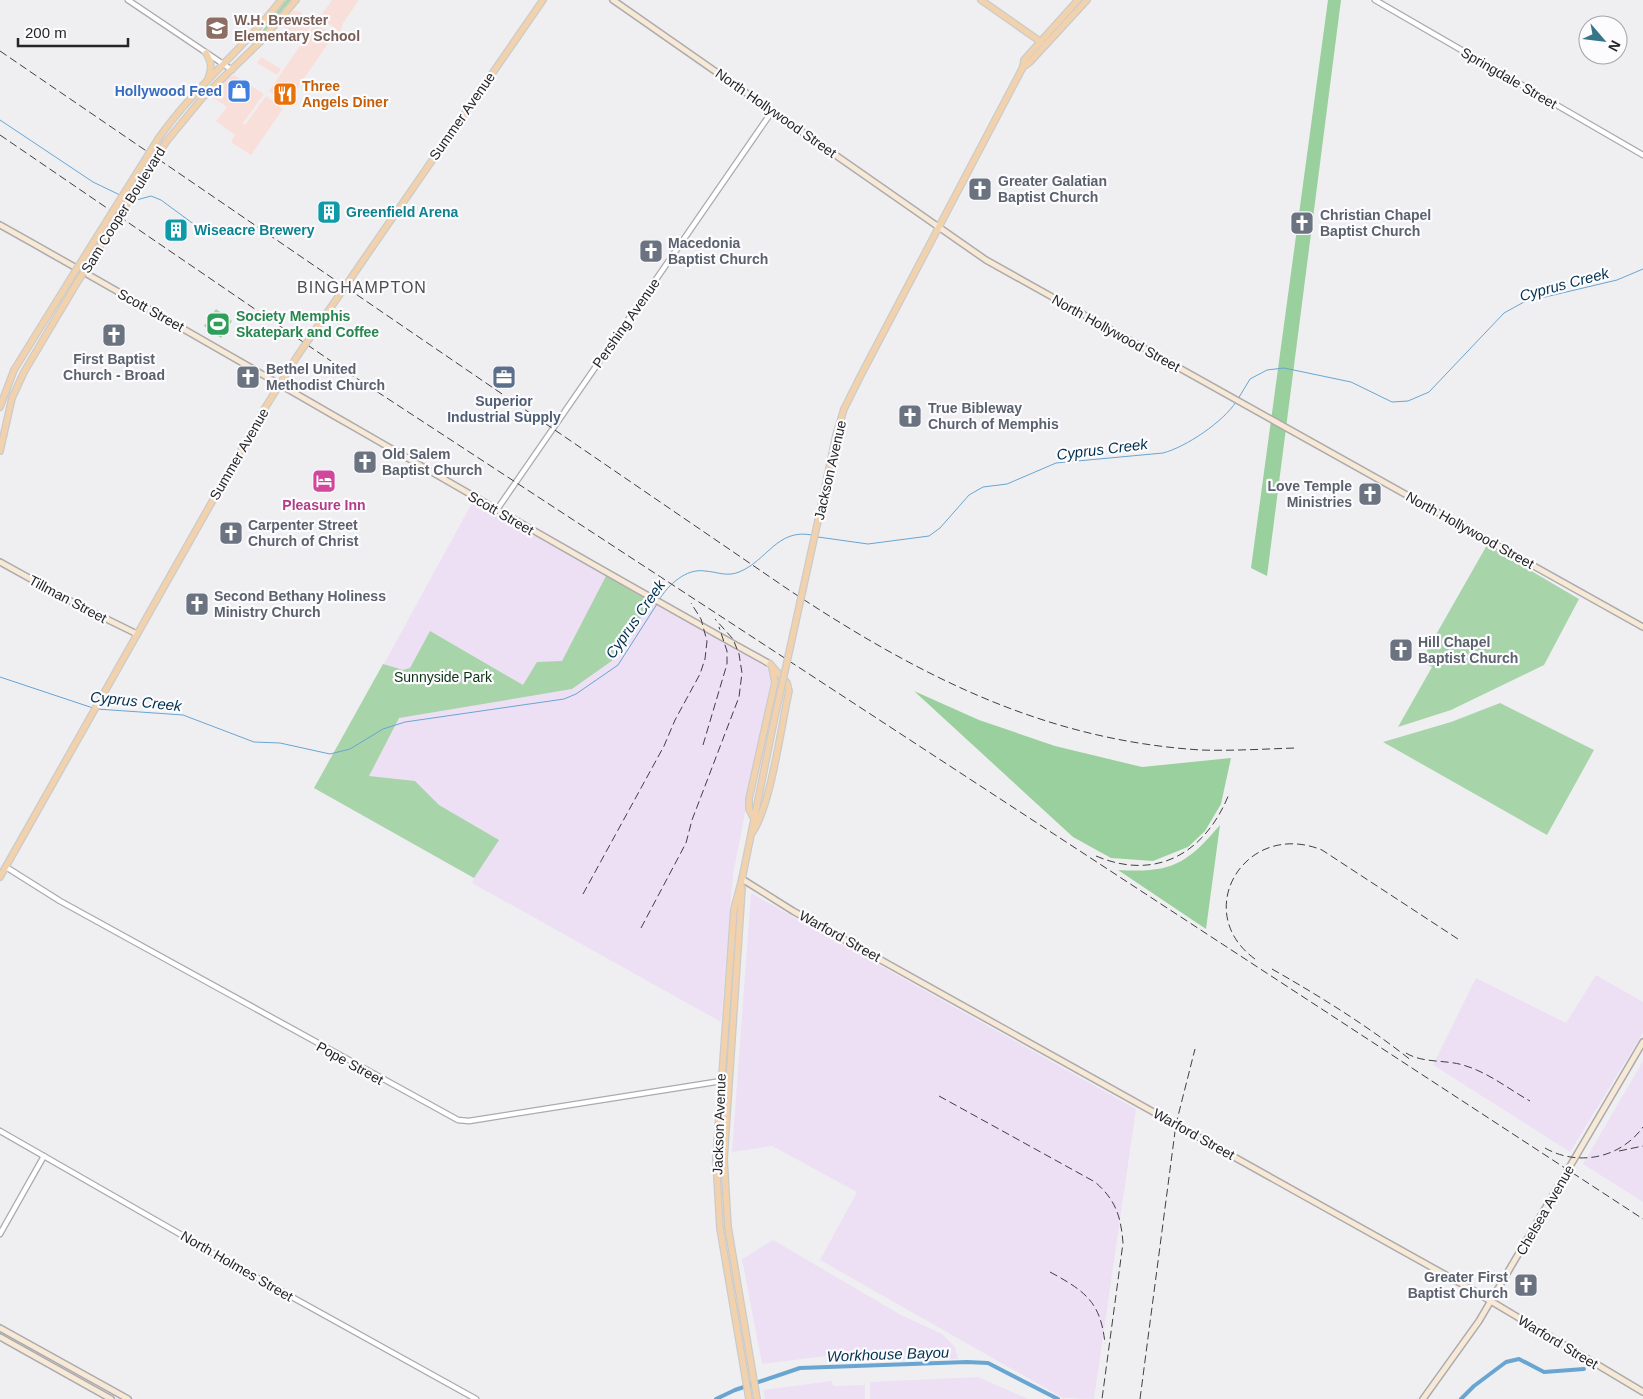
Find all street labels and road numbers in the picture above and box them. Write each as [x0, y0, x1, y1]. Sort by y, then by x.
street label: Springdale Street [1458, 44, 1560, 112]
street label: North Hollywood Street [712, 65, 840, 161]
street label: Summer Avenue [426, 69, 498, 163]
street label: Sam Cooper Boulevard [78, 144, 168, 276]
street label: Pershing Avenue [589, 275, 663, 371]
street label: Scott Street [115, 285, 187, 335]
street label: North Hollywood Street [1049, 291, 1183, 375]
street label: Summer Avenue [206, 405, 272, 503]
street label: Jackson Avenue [811, 418, 849, 521]
street label: Scott Street [465, 488, 537, 538]
street label: North Hollywood Street [1403, 488, 1537, 572]
street label: Tillman Street [26, 572, 110, 626]
street label: Warford Street [797, 907, 884, 965]
street label: Pope Street [314, 1038, 386, 1088]
street label: Jackson Avenue [709, 1073, 729, 1175]
street label: Warford Street [1151, 1105, 1238, 1163]
street label: Chelsea Avenue [1513, 1162, 1577, 1258]
street label: North Holmes Street [178, 1227, 296, 1305]
street label: Warford Street [1515, 1312, 1601, 1372]

